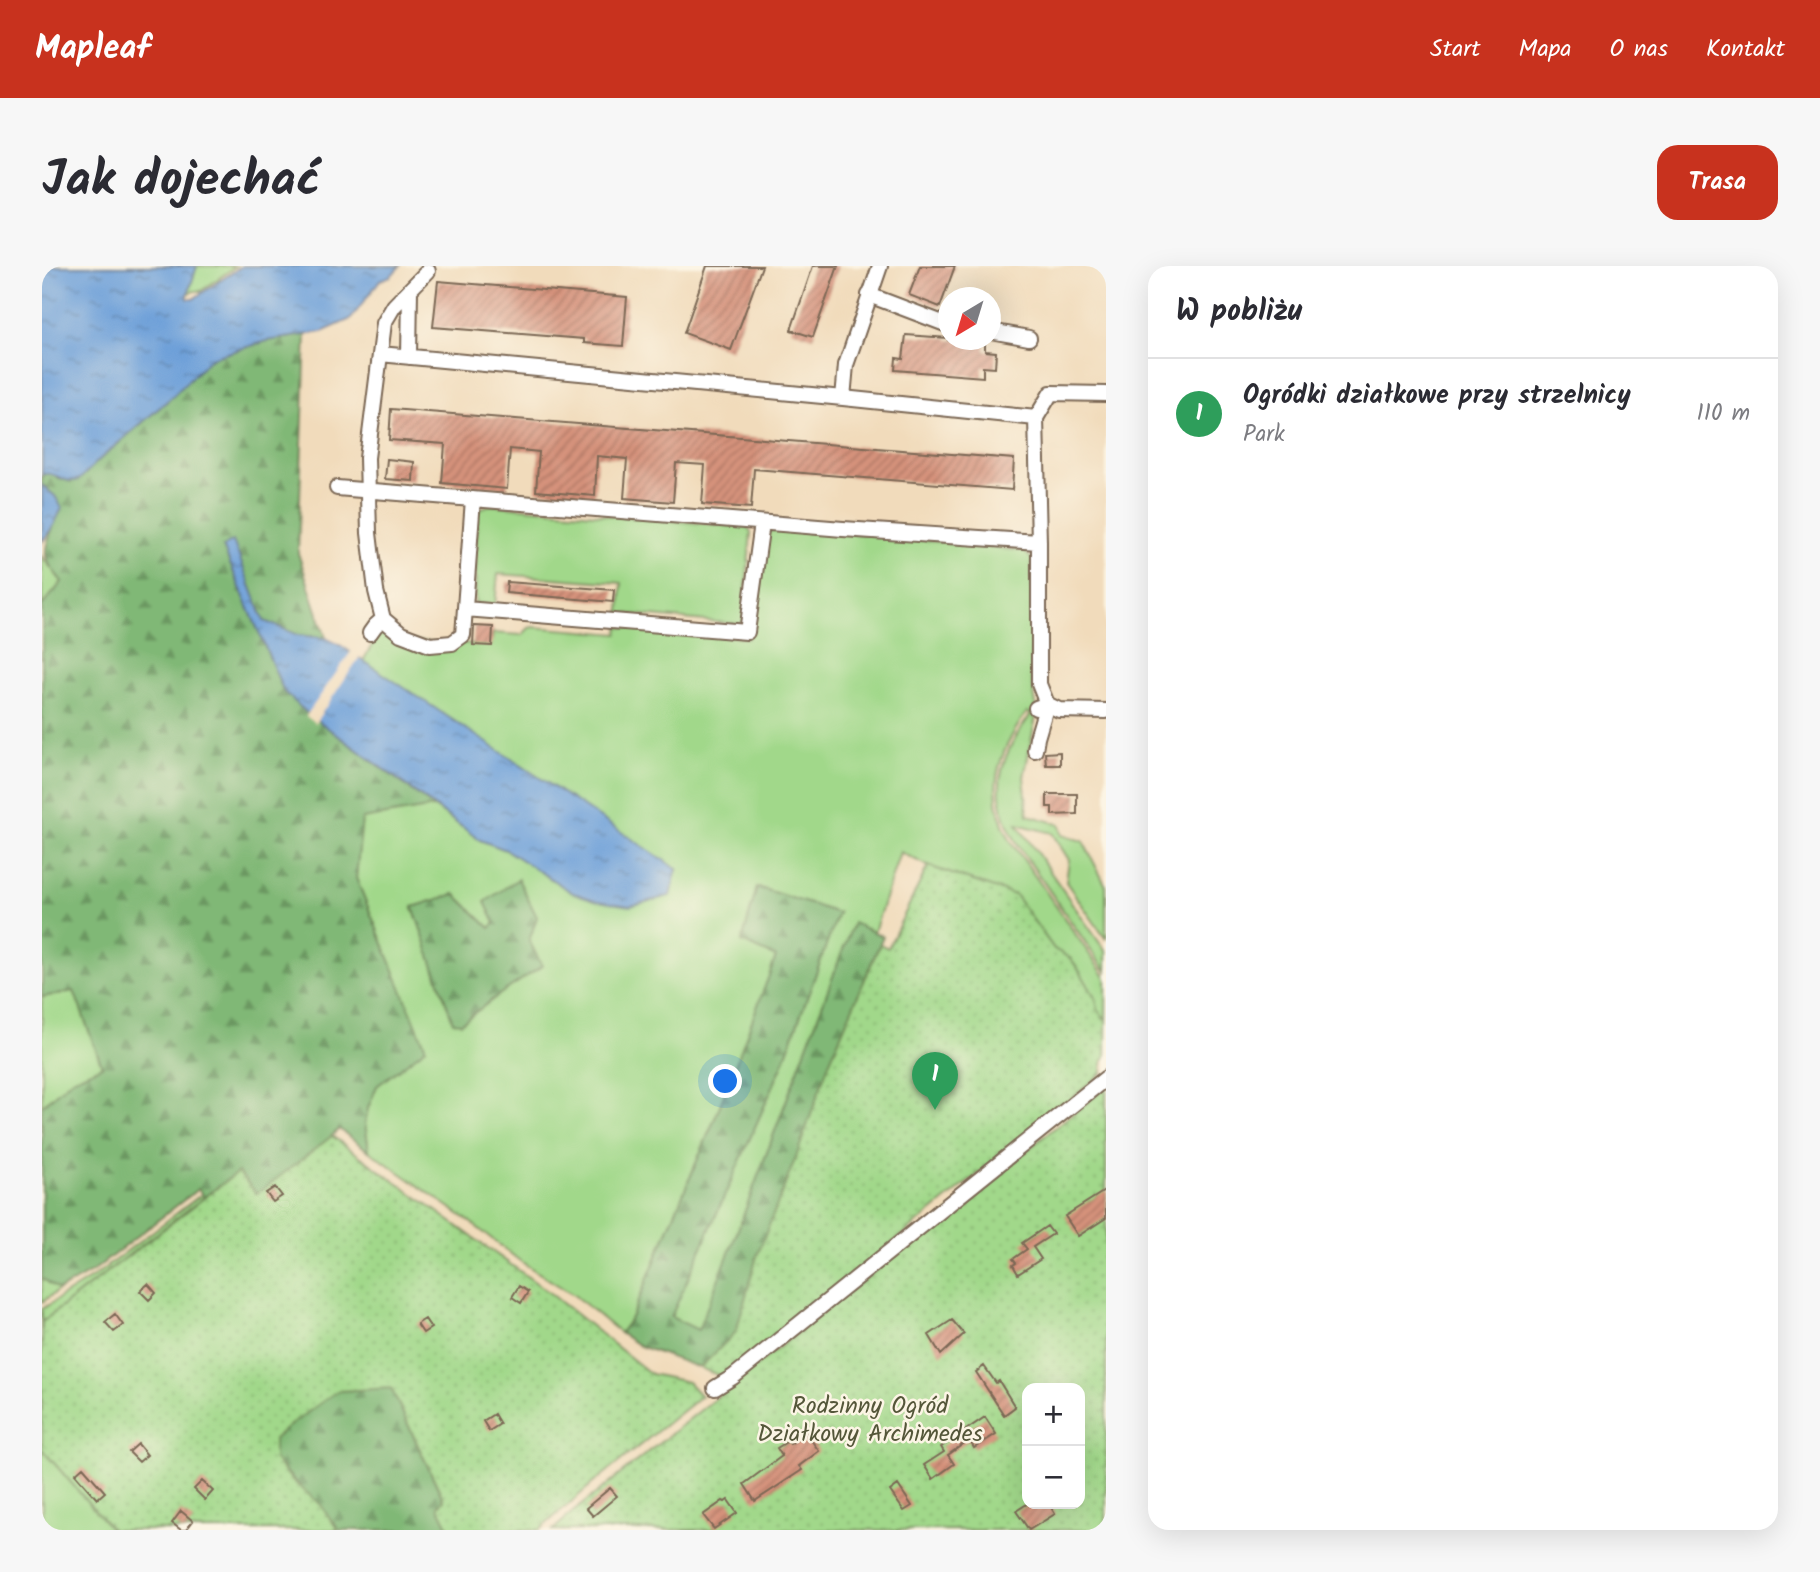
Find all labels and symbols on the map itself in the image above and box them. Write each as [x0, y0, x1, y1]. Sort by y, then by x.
north arrow [938, 287, 1001, 350]
pin: 1 [912, 1052, 958, 1110]
your location [708, 1064, 742, 1098]
park label: Rodzinny Ogród Działkowy Archimedes [757, 1387, 983, 1454]

